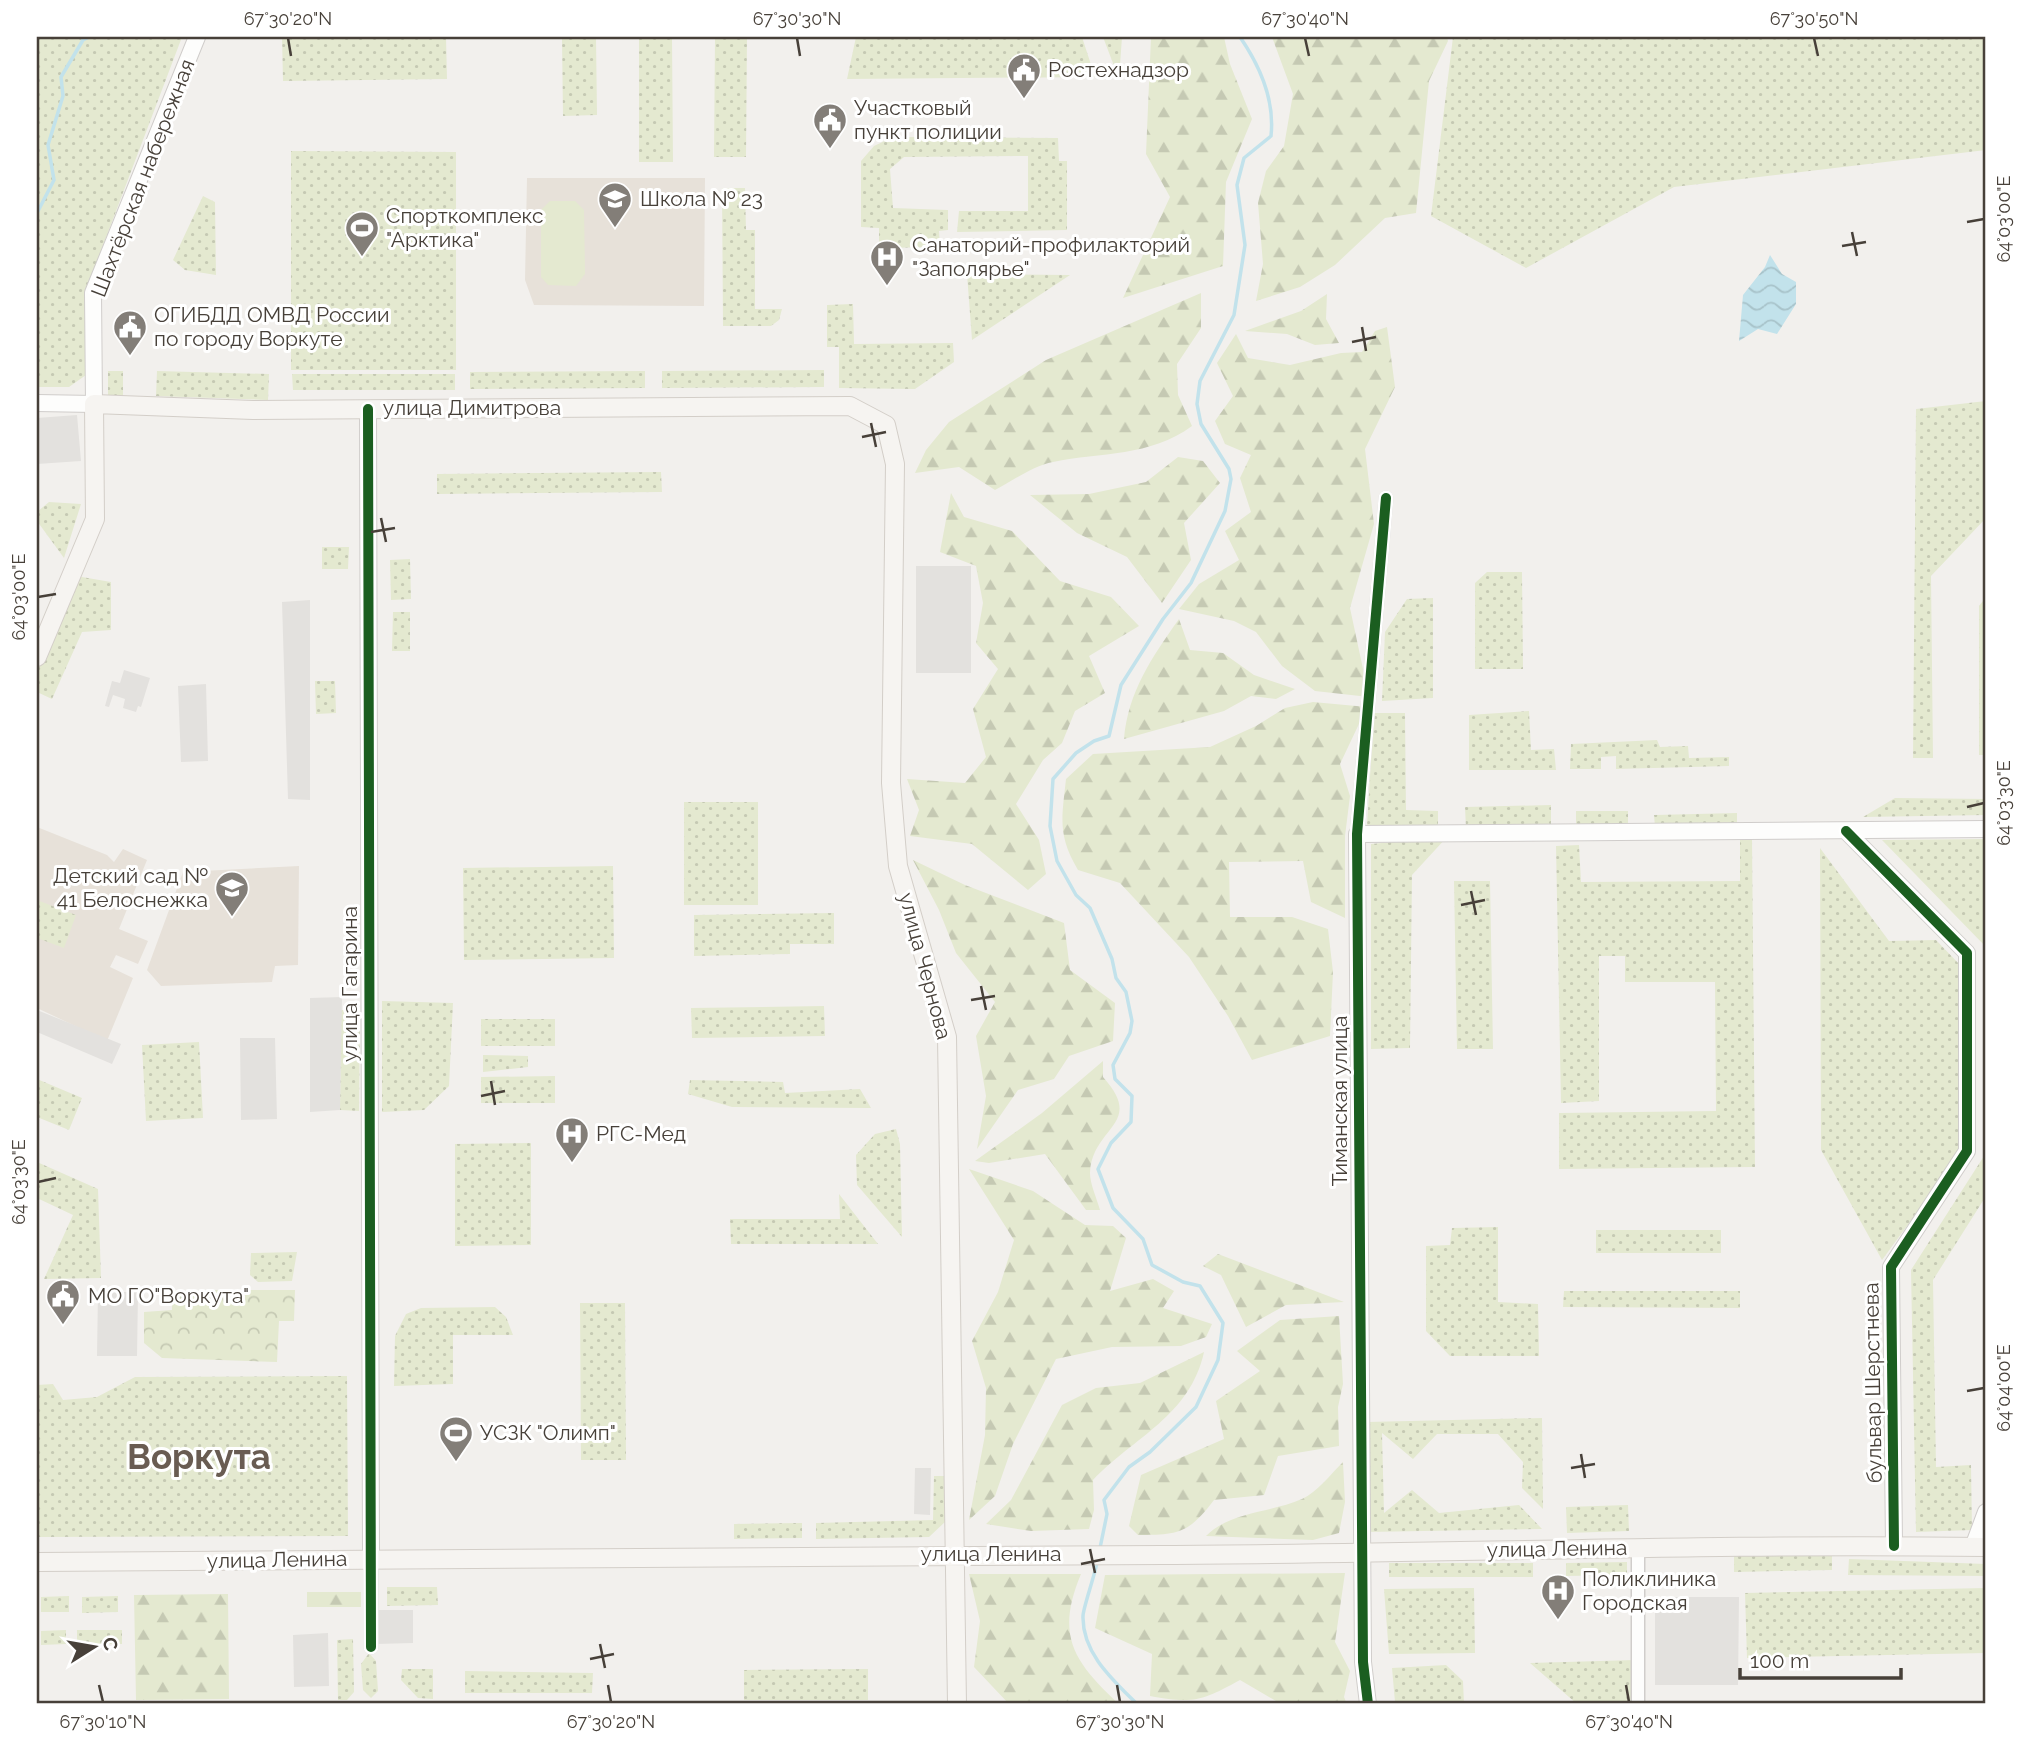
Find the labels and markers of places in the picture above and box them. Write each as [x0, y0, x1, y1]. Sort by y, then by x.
public building icon: Ростехнадзор [1005, 51, 1043, 100]
place label: Ростехнадзор [1048, 57, 1189, 82]
place label: Участковый пункт полиции [854, 95, 1002, 144]
public building icon: Участковый пункт полиции [811, 101, 849, 150]
school or university icon: Школа № 23 [596, 180, 634, 229]
place label: Школа № 23 [640, 186, 763, 211]
place label: Спорткомплекс "Арктика" [386, 203, 543, 252]
sports icon: Спорткомплекс "Арктика" [343, 209, 381, 258]
place label: Санаторий-профилакторий "Заполярье" [912, 232, 1190, 281]
hospital icon: Санаторий-профилакторий "Заполярье" [868, 238, 906, 287]
place label: ОГИБДД ОМВД России по городу Воркуте [154, 302, 389, 351]
public building icon: ОГИБДД ОМВД России по городу Воркуте [111, 308, 149, 357]
place label: Детский сад № 41 Белоснежка [53, 863, 208, 912]
school or university icon: Детский сад № 41 Белоснежка [213, 869, 251, 918]
hospital icon: РГС-Мед [553, 1115, 591, 1164]
place label: РГС-Мед [596, 1121, 686, 1146]
public building icon: МО ГО"Воркута" [44, 1277, 82, 1326]
place label: МО ГО"Воркута" [88, 1283, 249, 1308]
sports icon: УСЗК "Олимп" [437, 1414, 475, 1463]
place label: УСЗК "Олимп" [480, 1420, 616, 1445]
place label: Поликлиника Городская [1582, 1566, 1716, 1615]
hospital icon: Поликлиника Городская [1539, 1572, 1577, 1621]

